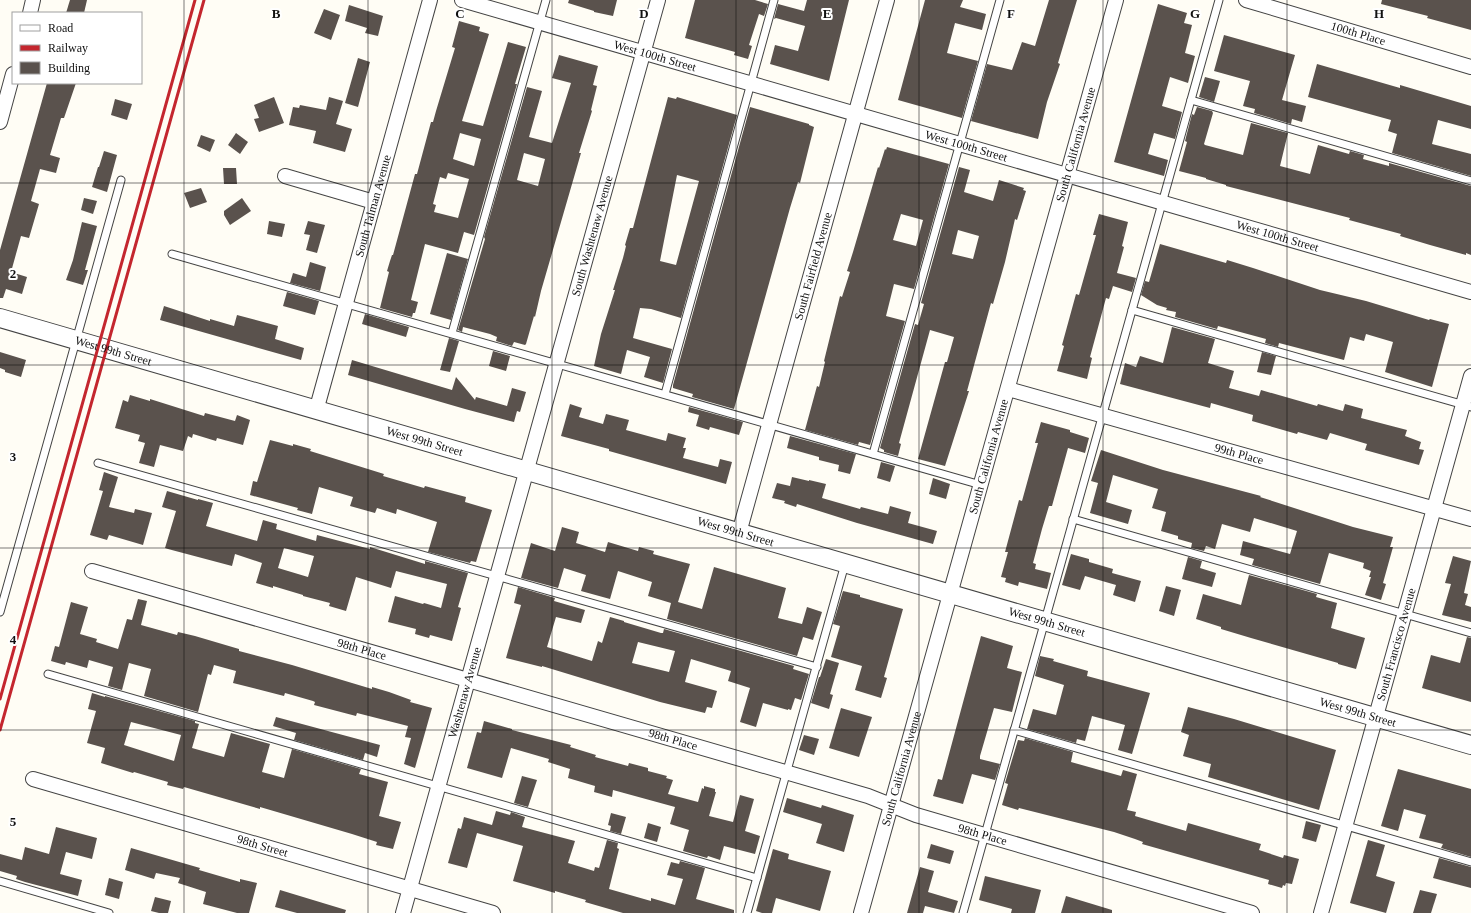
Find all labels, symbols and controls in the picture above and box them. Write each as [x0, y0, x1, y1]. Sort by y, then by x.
text: B [272, 6, 281, 21]
text: C [455, 6, 465, 21]
text: D [639, 6, 649, 21]
text: E [823, 6, 831, 21]
text: F [1007, 6, 1015, 21]
text: G [1190, 6, 1200, 21]
text: H [1374, 6, 1384, 21]
legend [12, 12, 142, 84]
street label: 100th Place [1329, 19, 1387, 48]
text: Road [48, 21, 73, 35]
street label: West 100th Street [612, 37, 699, 75]
text: Railway [48, 41, 88, 55]
text: Building [48, 61, 90, 75]
street label: South California Avenue [1053, 85, 1098, 203]
street label: West 100th Street [923, 127, 1010, 165]
street label: South Talman Avenue [352, 153, 394, 258]
street label: South Washtenaw Avenue [569, 174, 616, 298]
street label: South Fairfield Avenue [791, 211, 835, 322]
street label: West 100th Street [1235, 217, 1321, 255]
text: 2 [10, 266, 16, 281]
street label: West 99th Street [73, 333, 154, 369]
street label: South California Avenue [966, 398, 1011, 515]
street label: West 99th Street [385, 423, 465, 459]
street label: 99th Place [1213, 440, 1265, 467]
text: 3 [10, 449, 17, 464]
street label: West 99th Street [696, 514, 776, 549]
street label: South Francisco Avenue [1374, 586, 1418, 702]
street label: West 99th Street [1007, 604, 1087, 640]
text: 4 [10, 632, 17, 647]
street label: 98th Place [336, 636, 388, 663]
street label: Washtenaw Avenue [445, 645, 484, 740]
street label: West 99th Street [1318, 694, 1399, 730]
street label: South California Avenue [879, 710, 924, 827]
street label: 98th Place [647, 726, 699, 753]
text: 5 [10, 814, 17, 829]
street label: 98th Place [957, 821, 1009, 848]
street label: 98th Street [235, 832, 290, 860]

